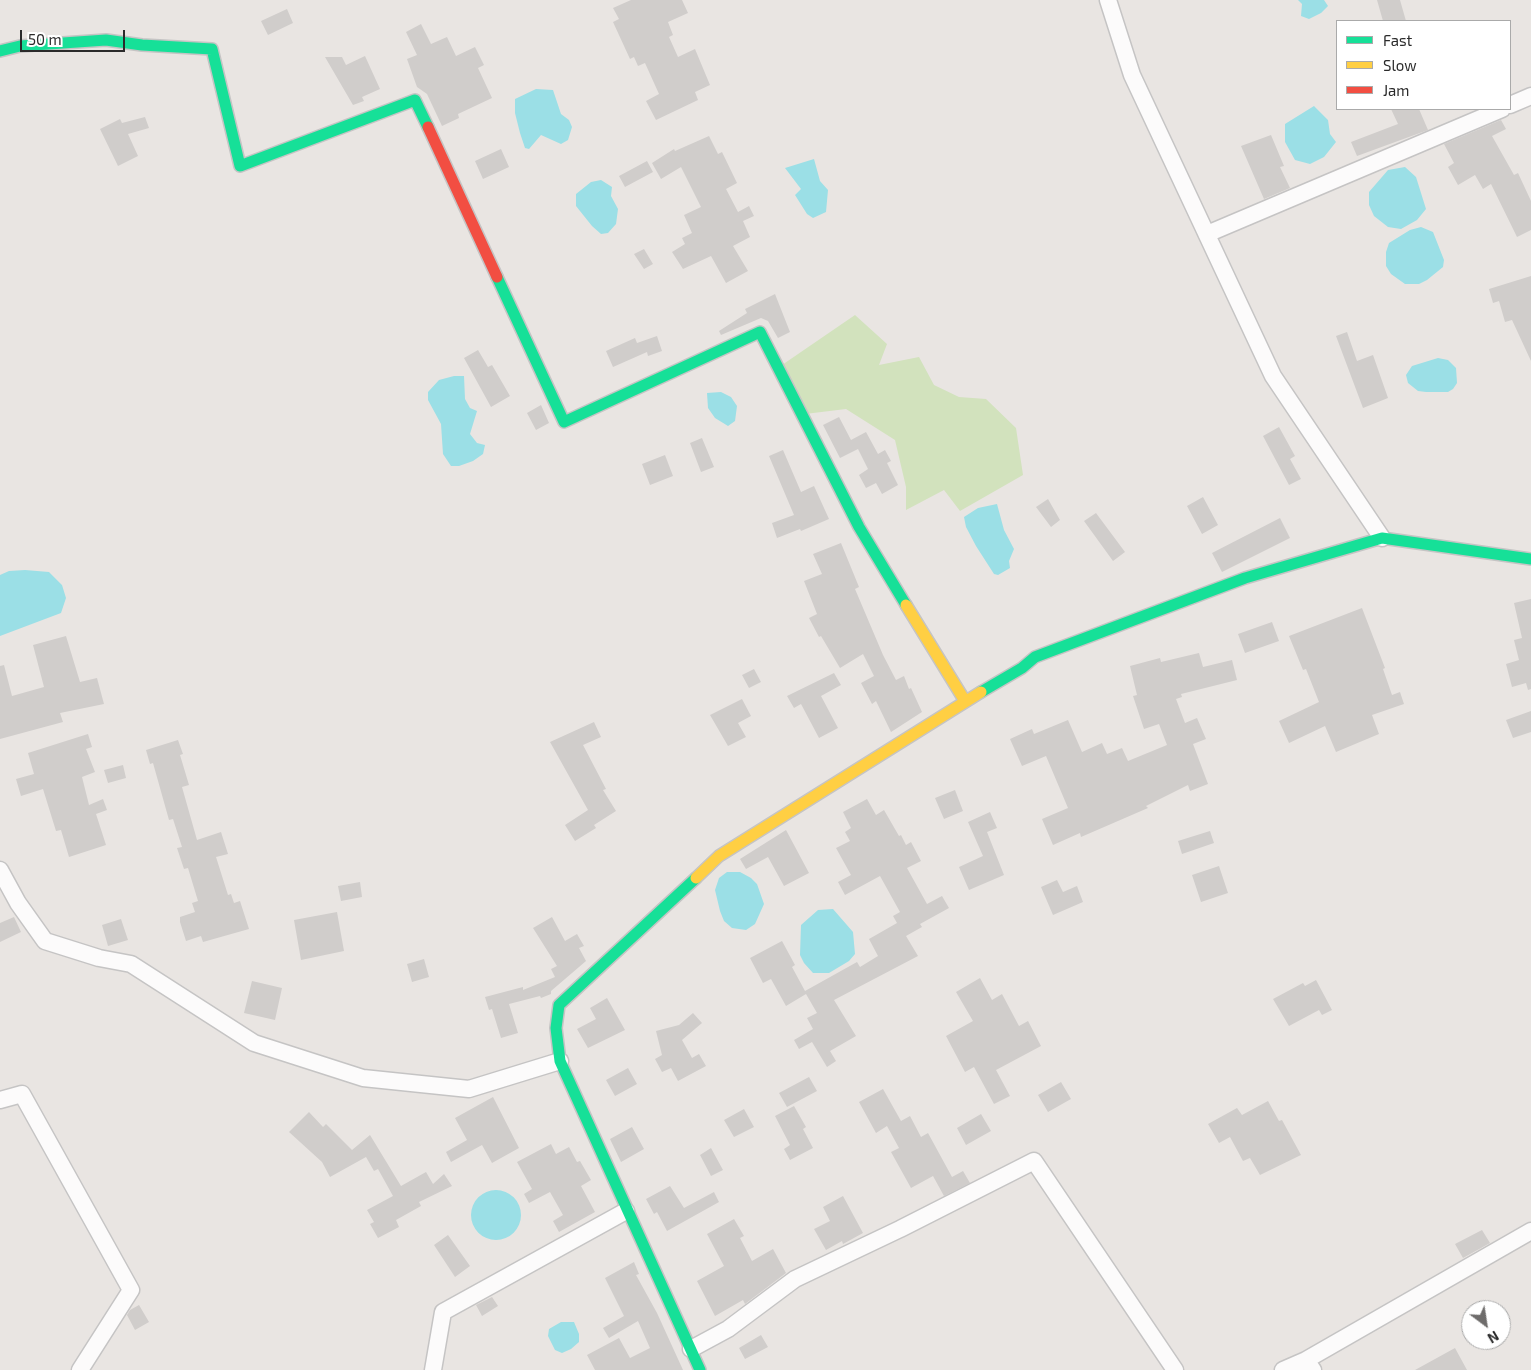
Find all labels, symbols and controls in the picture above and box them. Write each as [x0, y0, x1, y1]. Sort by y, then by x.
scale bar [22, 20, 128, 52]
legend [1336, 20, 1511, 110]
text: 50 m [28, 30, 62, 48]
text: Fast [1383, 31, 1412, 49]
text: Slow [1383, 56, 1417, 74]
text: Jam [1383, 81, 1409, 99]
north arrow [1461, 1300, 1511, 1350]
text: N [1485, 1328, 1502, 1347]

